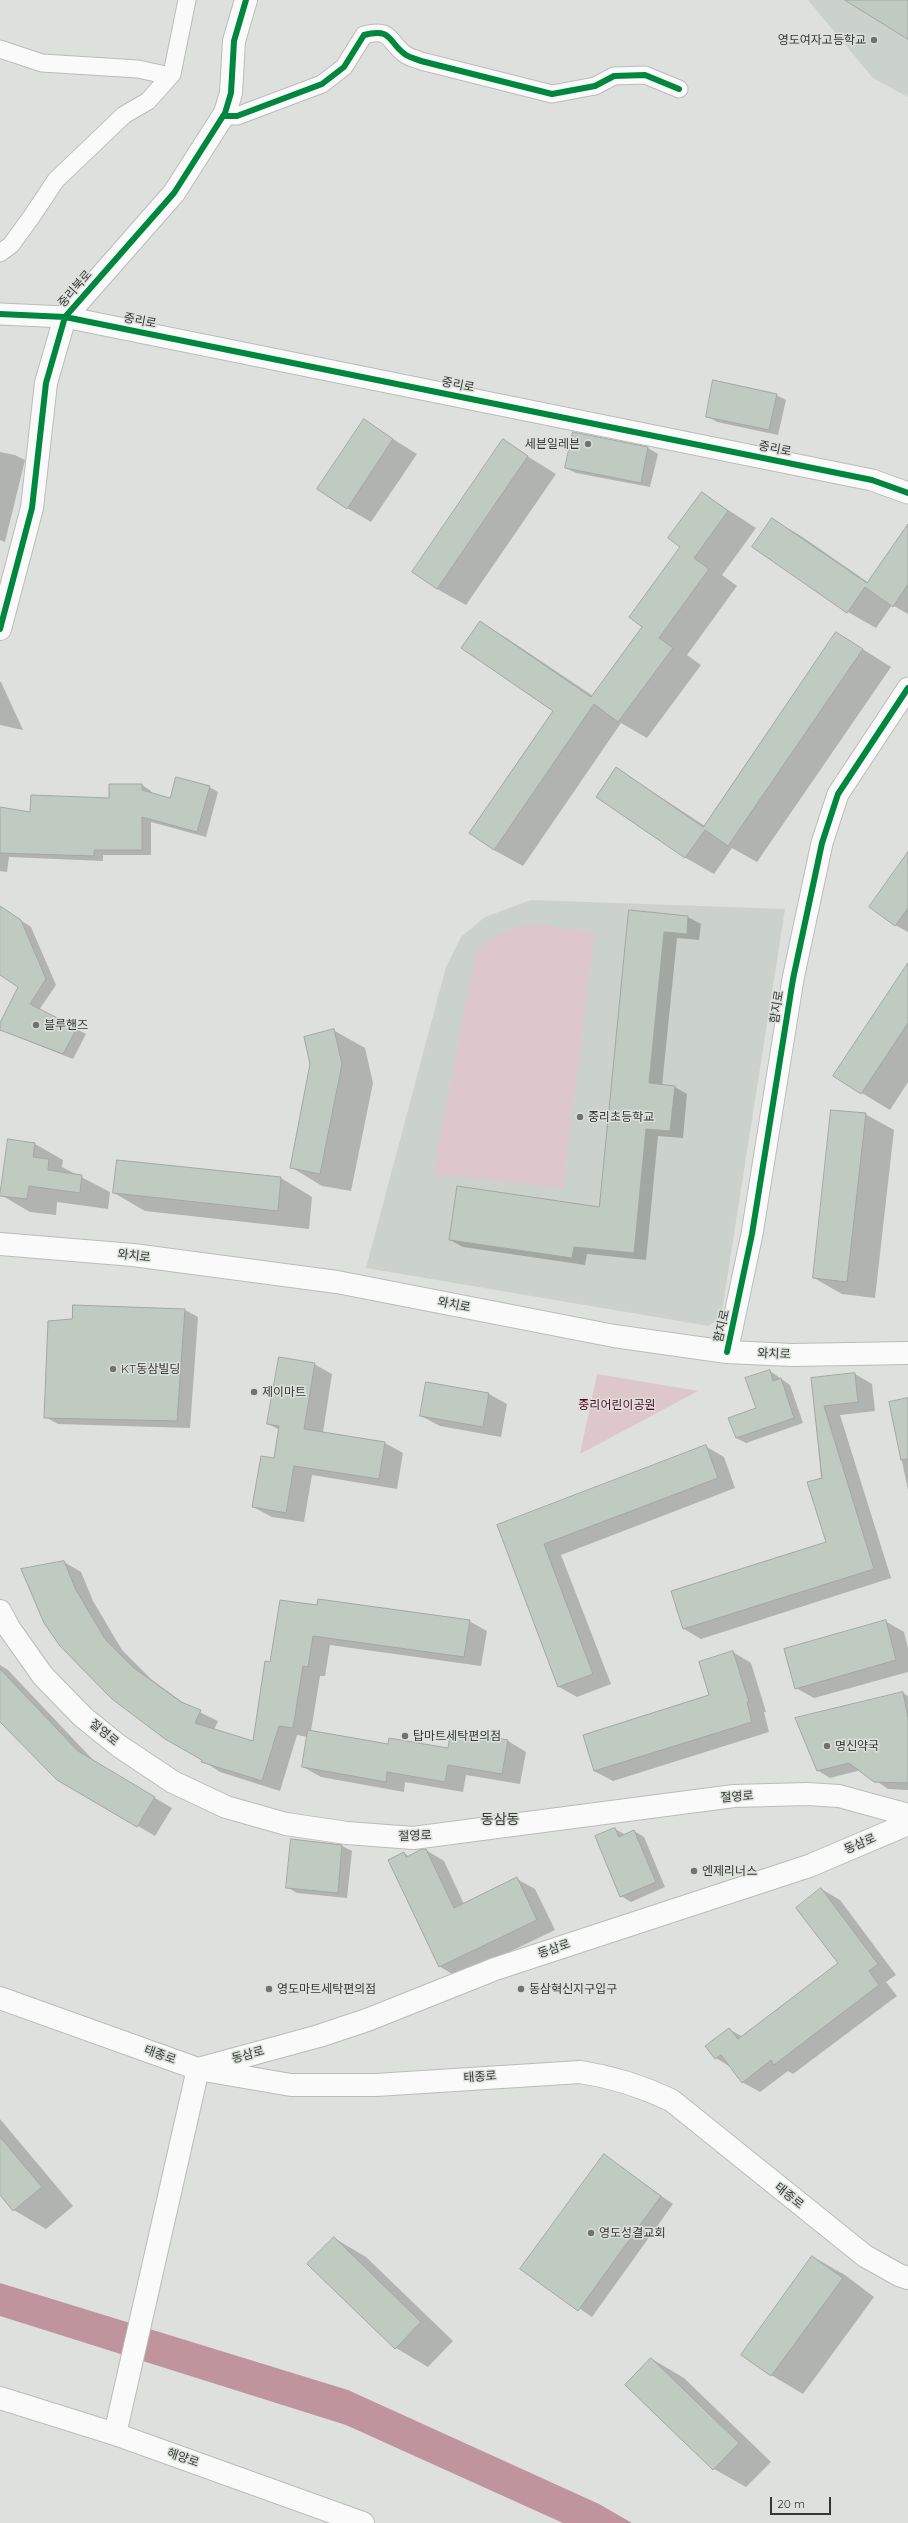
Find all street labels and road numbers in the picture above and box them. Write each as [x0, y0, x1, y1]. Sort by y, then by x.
street label: 중리북로 [55, 268, 95, 310]
street label: 중리로 [122, 311, 158, 331]
street label: 중리로 [440, 375, 476, 395]
street label: 중리로 [757, 439, 793, 459]
street label: 함지로 [767, 990, 787, 1024]
street label: 와치로 [117, 1247, 151, 1265]
street label: 와치로 [436, 1295, 472, 1315]
street label: 함지로 [711, 1308, 733, 1344]
street label: 와치로 [757, 1346, 791, 1362]
street label: 절영로 [87, 1717, 121, 1749]
street label: 절영로 [720, 1789, 754, 1805]
street label: 절영로 [398, 1828, 432, 1844]
street label: 동삼로 [842, 1831, 878, 1857]
street label: 동삼로 [536, 1937, 572, 1961]
street label: 태종로 [142, 2043, 178, 2067]
street label: 동삼로 [230, 2044, 266, 2066]
street label: 태종로 [463, 2069, 497, 2085]
street label: 태종로 [772, 2180, 806, 2212]
street label: 해양로 [165, 2446, 201, 2470]

